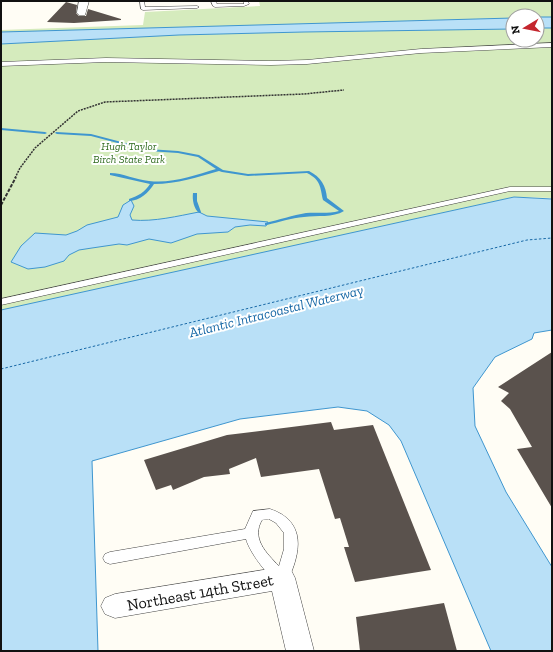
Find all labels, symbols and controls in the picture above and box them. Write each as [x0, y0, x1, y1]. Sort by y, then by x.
north arrow [505, 8, 545, 48]
text: N [508, 24, 523, 35]
park label: Hugh Taylor Birch State Park [93, 140, 165, 166]
water label: Atlantic Intracoastal Waterway [186, 281, 365, 342]
street label: Northeast 14th Street [125, 570, 275, 615]

